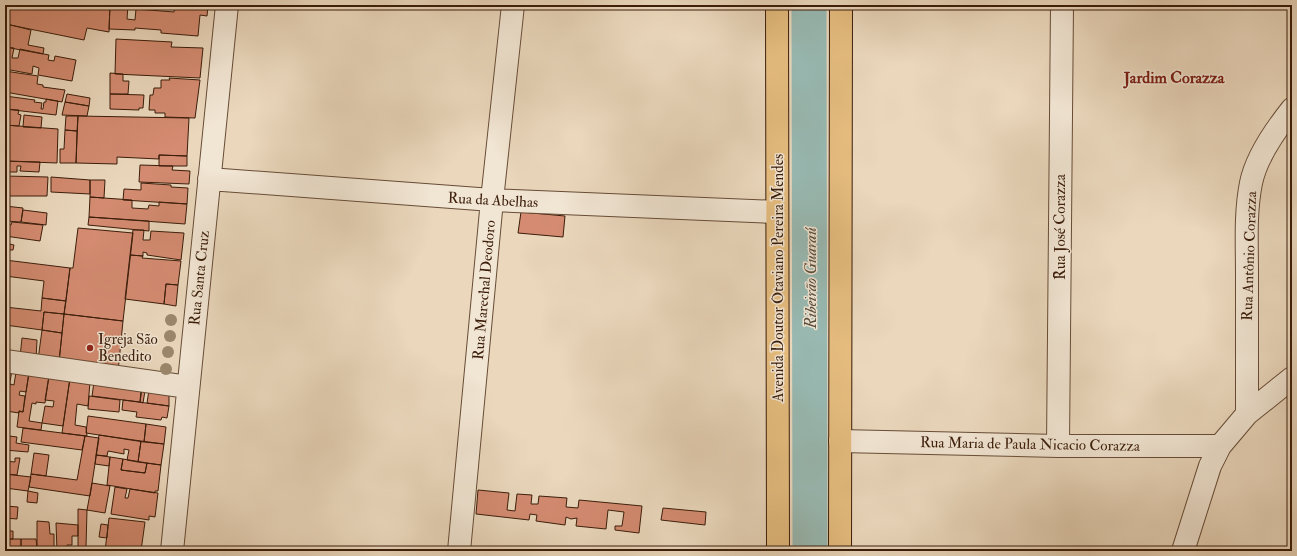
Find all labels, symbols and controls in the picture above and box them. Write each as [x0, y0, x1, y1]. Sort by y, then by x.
district label: Jardim Corazza [1123, 68, 1225, 89]
street label: Avenida Doutor Otaviano Pereira Mendes [769, 154, 788, 403]
street label: Rua José Corazza [1051, 173, 1071, 280]
street label: Rua da Abelhas [447, 189, 539, 212]
street label: Rua Antônio Corazza [1238, 190, 1261, 321]
street label: Rua Marechal Deodoro [469, 219, 500, 361]
water label: Ribeirão Guaraú [801, 226, 821, 330]
street label: Rua Santa Cruz [185, 230, 214, 327]
place label: Igreja São Benedito [98, 330, 158, 366]
marker: Igreja São Benedito [85, 343, 95, 353]
street label: Rua Maria de Paula Nicacio Corazza [920, 433, 1141, 456]

